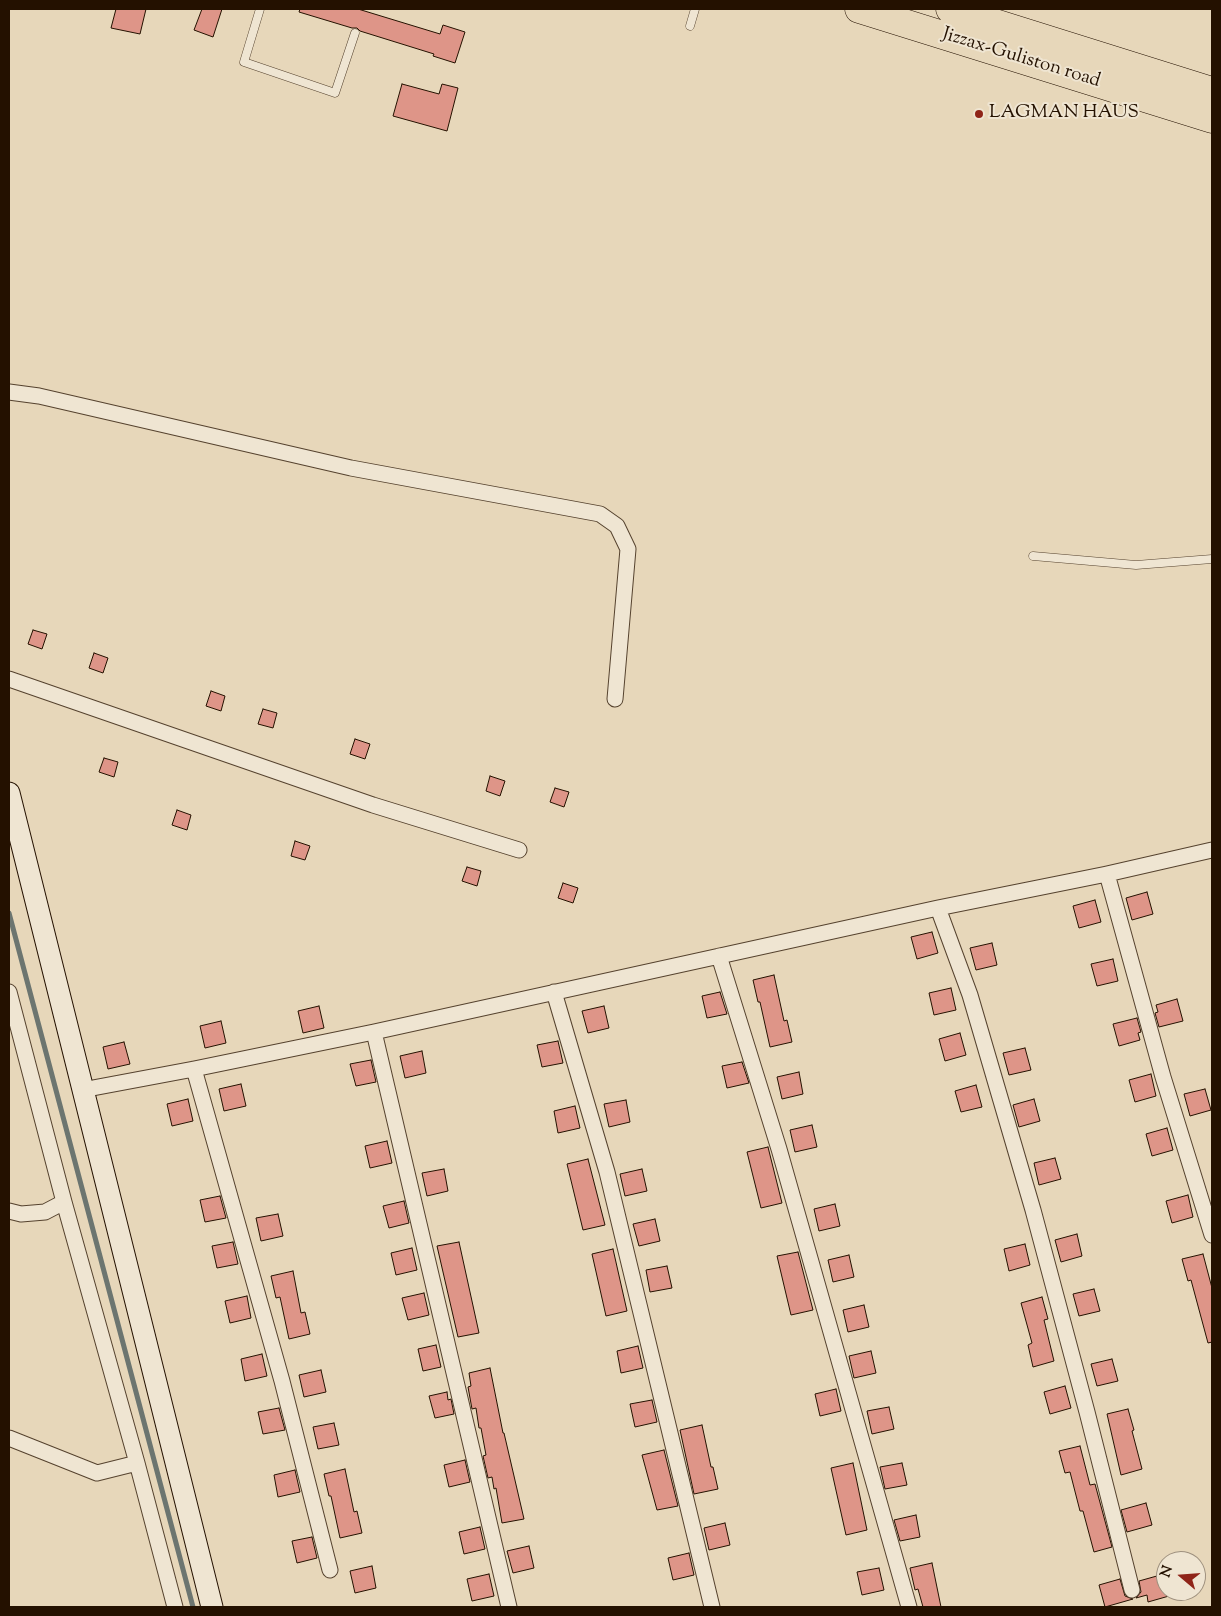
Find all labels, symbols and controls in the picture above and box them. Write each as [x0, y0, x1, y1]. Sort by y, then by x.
street label: Jizzax-Guliston road [939, 24, 1103, 94]
place label: LAGMAN HAUS [989, 103, 1139, 125]
marker: LAGMAN HAUS [973, 108, 985, 120]
north arrow [1156, 1551, 1206, 1601]
text: N [1156, 1563, 1179, 1580]

